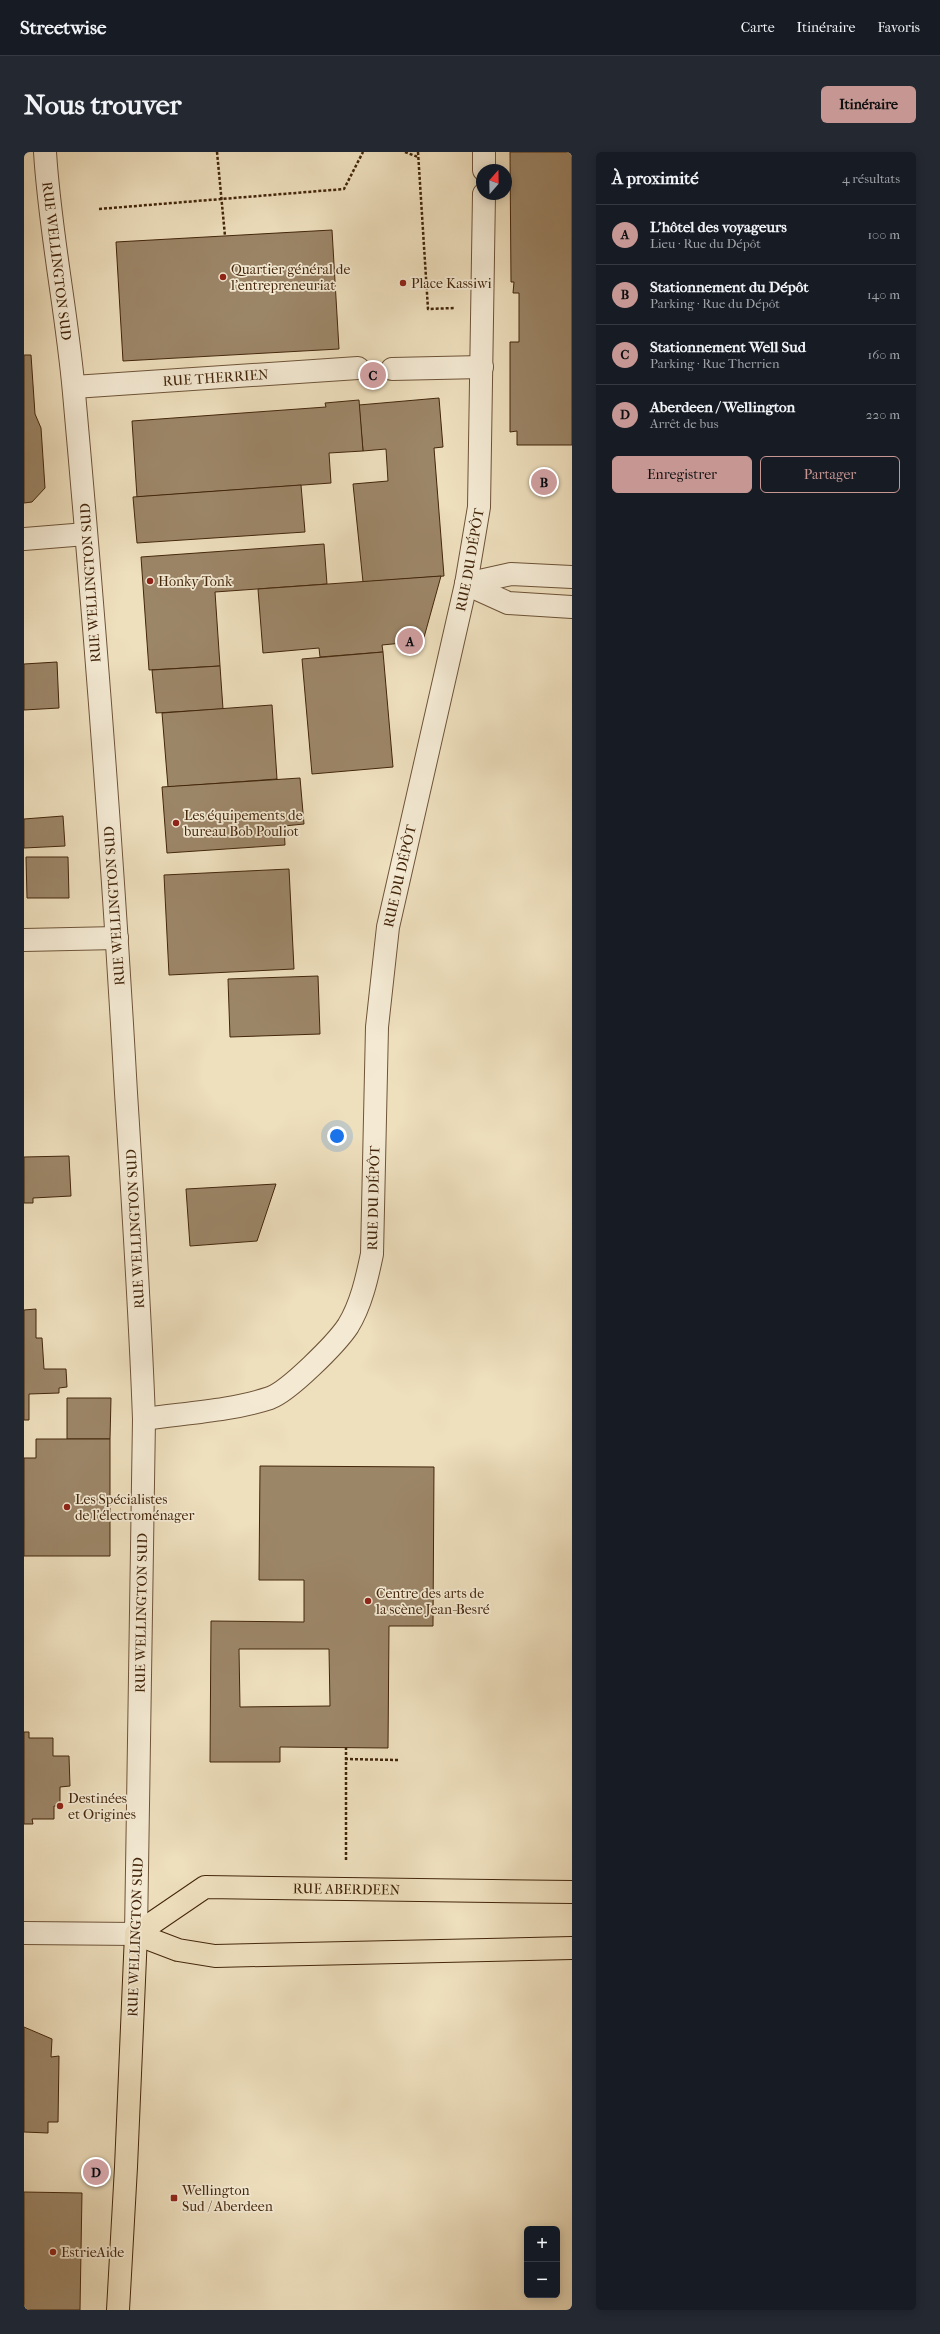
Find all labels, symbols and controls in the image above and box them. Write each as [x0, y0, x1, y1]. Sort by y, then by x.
text: Streetwise [20, 17, 106, 39]
text: Carte [741, 19, 775, 36]
text: Itinéraire [797, 19, 855, 36]
text: Favoris [877, 19, 920, 36]
button: Itinéraire [821, 86, 916, 123]
text: Nous trouver [24, 88, 181, 121]
north arrow [476, 164, 512, 200]
text: À proximité [612, 168, 699, 188]
text: 4 résultats [842, 171, 900, 186]
street label: RUE WELLINGTON SUD [38, 181, 75, 342]
text: L'hôtel des voyageurs [650, 218, 787, 236]
text: A [621, 227, 629, 242]
text: 100 m [867, 227, 900, 242]
text: Lieu · Rue du Dépôt [650, 236, 761, 251]
place label: Quartier général de l'entrepreneuriat [230, 261, 350, 294]
marker: Quartier général de l'entrepreneuriat [218, 272, 228, 282]
place label: Place Kassiwi [411, 275, 492, 292]
marker: Place Kassiwi [398, 278, 408, 288]
text: Stationnement du Dépôt [650, 278, 809, 296]
text: B [621, 287, 629, 302]
text: 140 m [867, 287, 900, 302]
text: Parking · Rue du Dépôt [650, 296, 780, 311]
text: Stationnement Well Sud [650, 338, 806, 356]
text: C [621, 347, 629, 362]
text: 160 m [868, 347, 900, 362]
text: Parking · Rue Therrien [650, 356, 780, 371]
pin: C [360, 360, 386, 390]
street label: RUE THERRIEN [162, 366, 270, 390]
text: Aberdeen / Wellington [650, 398, 795, 416]
text: D [620, 407, 630, 422]
text: 220 m [866, 407, 900, 422]
text: Arrêt de bus [650, 416, 718, 431]
button: Enregistrer [612, 456, 752, 493]
button: Partager [760, 456, 900, 493]
pin: B [531, 467, 557, 497]
street label: RUE WELLINGTON SUD [76, 502, 105, 663]
street label: RUE DU DÉPÔT [452, 506, 488, 613]
place label: Honky Tonk [158, 573, 233, 590]
marker: Honky Tonk [145, 576, 155, 586]
pin: A [397, 626, 423, 656]
place label: Les équipements de bureau Bob Pouliot [183, 807, 303, 840]
marker: Les équipements de bureau Bob Pouliot [171, 818, 181, 828]
street label: RUE DU DÉPÔT [380, 823, 420, 929]
street label: RUE WELLINGTON SUD [100, 825, 129, 986]
your location [327, 1126, 347, 1146]
street label: RUE DU DÉPÔT [364, 1145, 383, 1251]
street label: RUE WELLINGTON SUD [123, 1148, 148, 1309]
place label: Les Spécialistes de l'électroménager [75, 1491, 194, 1524]
marker: Les Spécialistes de l'électroménager [62, 1502, 72, 1512]
street label: RUE WELLINGTON SUD [132, 1533, 151, 1693]
place label: Centre des arts de la scène Jean-Besré [375, 1585, 490, 1618]
marker: Centre des arts de la scène Jean-Besré [363, 1596, 373, 1606]
place label: Destinées et Origines [68, 1790, 136, 1823]
marker: Destinées et Origines [55, 1801, 65, 1811]
street label: RUE WELLINGTON SUD [124, 1857, 147, 2017]
street label: RUE ABERDEEN [293, 1880, 401, 1899]
pin: D [83, 2157, 109, 2187]
place label: Wellington Sud / Aberdeen [181, 2182, 273, 2215]
marker: Wellington Sud / Aberdeen [169, 2193, 179, 2203]
map controls [524, 2226, 560, 2298]
button: + [524, 2226, 560, 2262]
place label: EstrieAide [61, 2244, 124, 2261]
marker: EstrieAide [48, 2247, 58, 2257]
button: − [524, 2262, 560, 2298]

